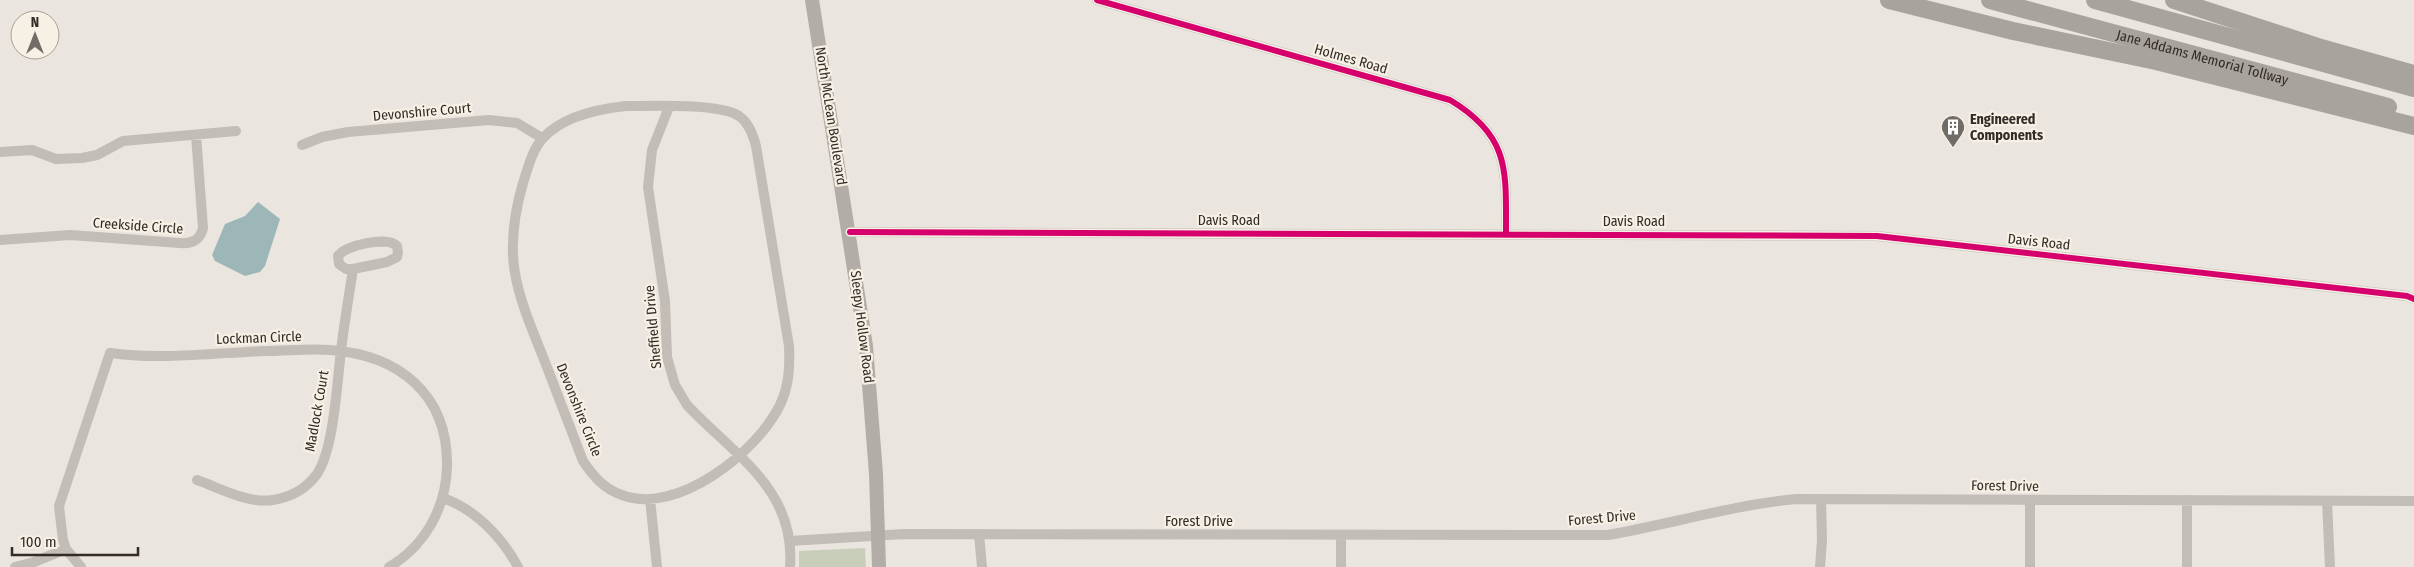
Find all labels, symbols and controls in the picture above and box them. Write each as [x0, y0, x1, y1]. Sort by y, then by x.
north arrow [10, 10, 60, 60]
text: N [31, 14, 39, 31]
street label: Jane Addams Memorial Tollway [2115, 26, 2291, 89]
street label: Holmes Road [1312, 40, 1390, 78]
street label: North McLean Boulevard [812, 46, 850, 186]
street label: Devonshire Court [372, 99, 472, 125]
place label: Engineered Components [1970, 111, 2043, 144]
building icon: Engineered Components [1940, 114, 1966, 148]
street label: Davis Road [1198, 212, 1260, 229]
street label: Davis Road [1603, 213, 1665, 230]
street label: Creekside Circle [92, 214, 184, 238]
street label: Davis Road [2007, 230, 2071, 254]
street label: Sleepy Hollow Road [847, 270, 877, 384]
street label: Sheffield Drive [641, 284, 665, 369]
street label: Lockman Circle [216, 328, 302, 348]
street label: Devonshire Circle [553, 361, 605, 459]
street label: Madlock Court [302, 369, 333, 453]
street label: Forest Drive [1971, 477, 2039, 495]
street label: Forest Drive [1567, 507, 1637, 529]
street label: Forest Drive [1165, 513, 1233, 530]
scale bar [12, 524, 139, 556]
text: 100 m [20, 533, 57, 551]

